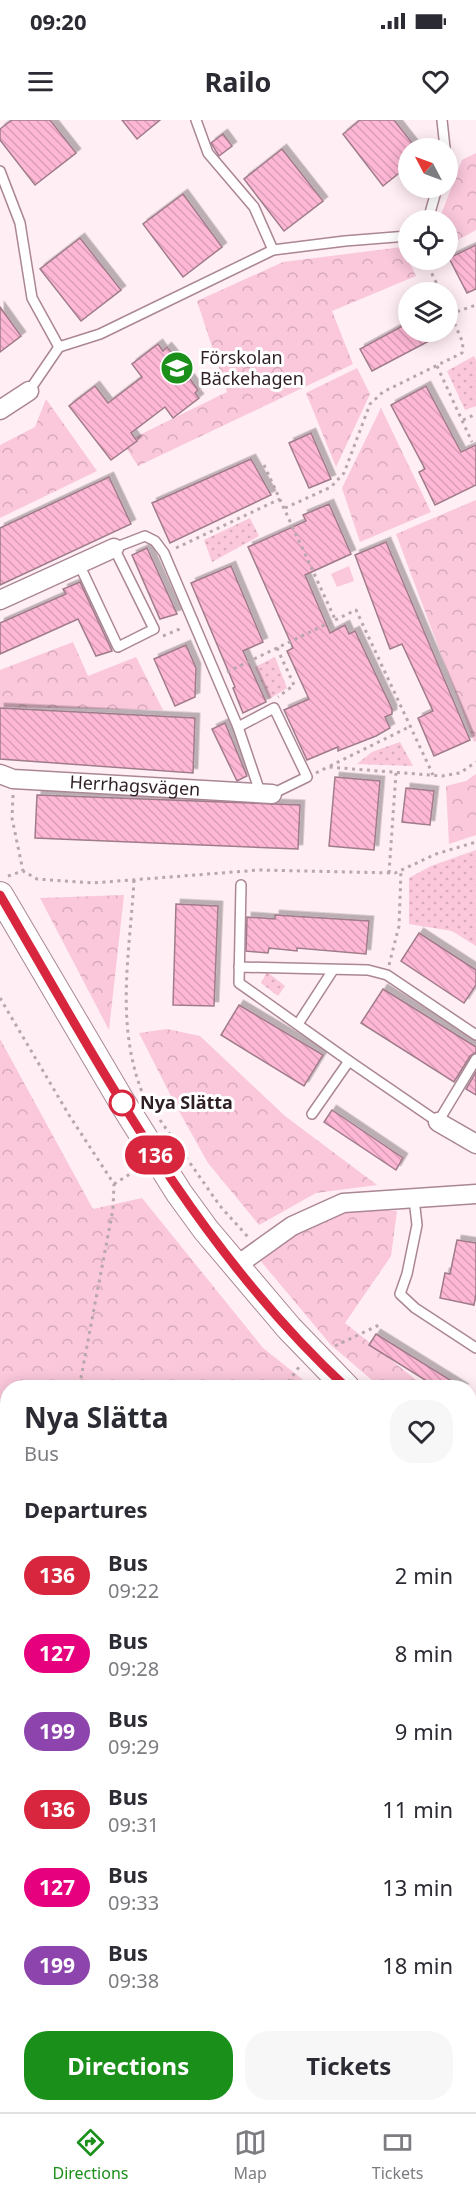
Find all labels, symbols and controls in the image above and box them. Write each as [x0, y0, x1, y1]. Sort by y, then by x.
text: 09:20 [30, 6, 87, 36]
text: Railo [205, 63, 271, 100]
icon: menu [24, 65, 57, 98]
icon: heart [419, 65, 452, 98]
north arrow [398, 138, 458, 198]
map controls [398, 138, 458, 342]
button: locate [398, 210, 458, 270]
button: layers [398, 282, 458, 342]
place label: Förskolan Bäckehagen [200, 345, 304, 390]
school or university icon: Förskolan Bäckehagen [159, 350, 195, 386]
street label: Herrhagsvägen [69, 769, 201, 801]
marker: Nya Slätta [109, 1090, 135, 1116]
place label: Nya Slätta [140, 1090, 233, 1114]
line badge: 136 [120, 1136, 189, 1174]
text: 136 [137, 1141, 173, 1169]
text: Nya Slätta [24, 1398, 168, 1436]
button: heart [390, 1400, 453, 1463]
text: Bus [24, 1440, 59, 1467]
text: Departures [24, 1494, 148, 1524]
text: Bus [108, 1547, 148, 1577]
text: 2 min [395, 1560, 453, 1590]
text: 136 [39, 1561, 75, 1589]
text: 09:22 [108, 1577, 159, 1604]
text: Bus [108, 1625, 148, 1655]
text: 8 min [395, 1638, 453, 1668]
text: 127 [39, 1639, 75, 1667]
text: 09:28 [108, 1655, 159, 1682]
text: Bus [108, 1703, 148, 1733]
text: 9 min [395, 1716, 453, 1746]
text: 199 [39, 1717, 75, 1745]
text: 09:29 [108, 1733, 159, 1760]
text: Bus [108, 1781, 148, 1811]
text: 11 min [382, 1794, 453, 1824]
text: 136 [39, 1795, 75, 1823]
text: 09:31 [108, 1811, 159, 1838]
text: Bus [108, 1859, 148, 1889]
text: 13 min [382, 1872, 453, 1902]
text: 127 [39, 1873, 75, 1901]
text: 09:33 [108, 1889, 159, 1916]
text: Bus [108, 1937, 148, 1967]
text: 18 min [382, 1950, 453, 1980]
text: 199 [39, 1951, 75, 1979]
text: 09:38 [108, 1967, 159, 1994]
button: Directions [24, 2031, 233, 2100]
button: Tickets [245, 2031, 453, 2100]
tab: Directions [53, 2126, 128, 2184]
tab: Map [233, 2126, 267, 2184]
tab: Tickets [372, 2126, 423, 2184]

